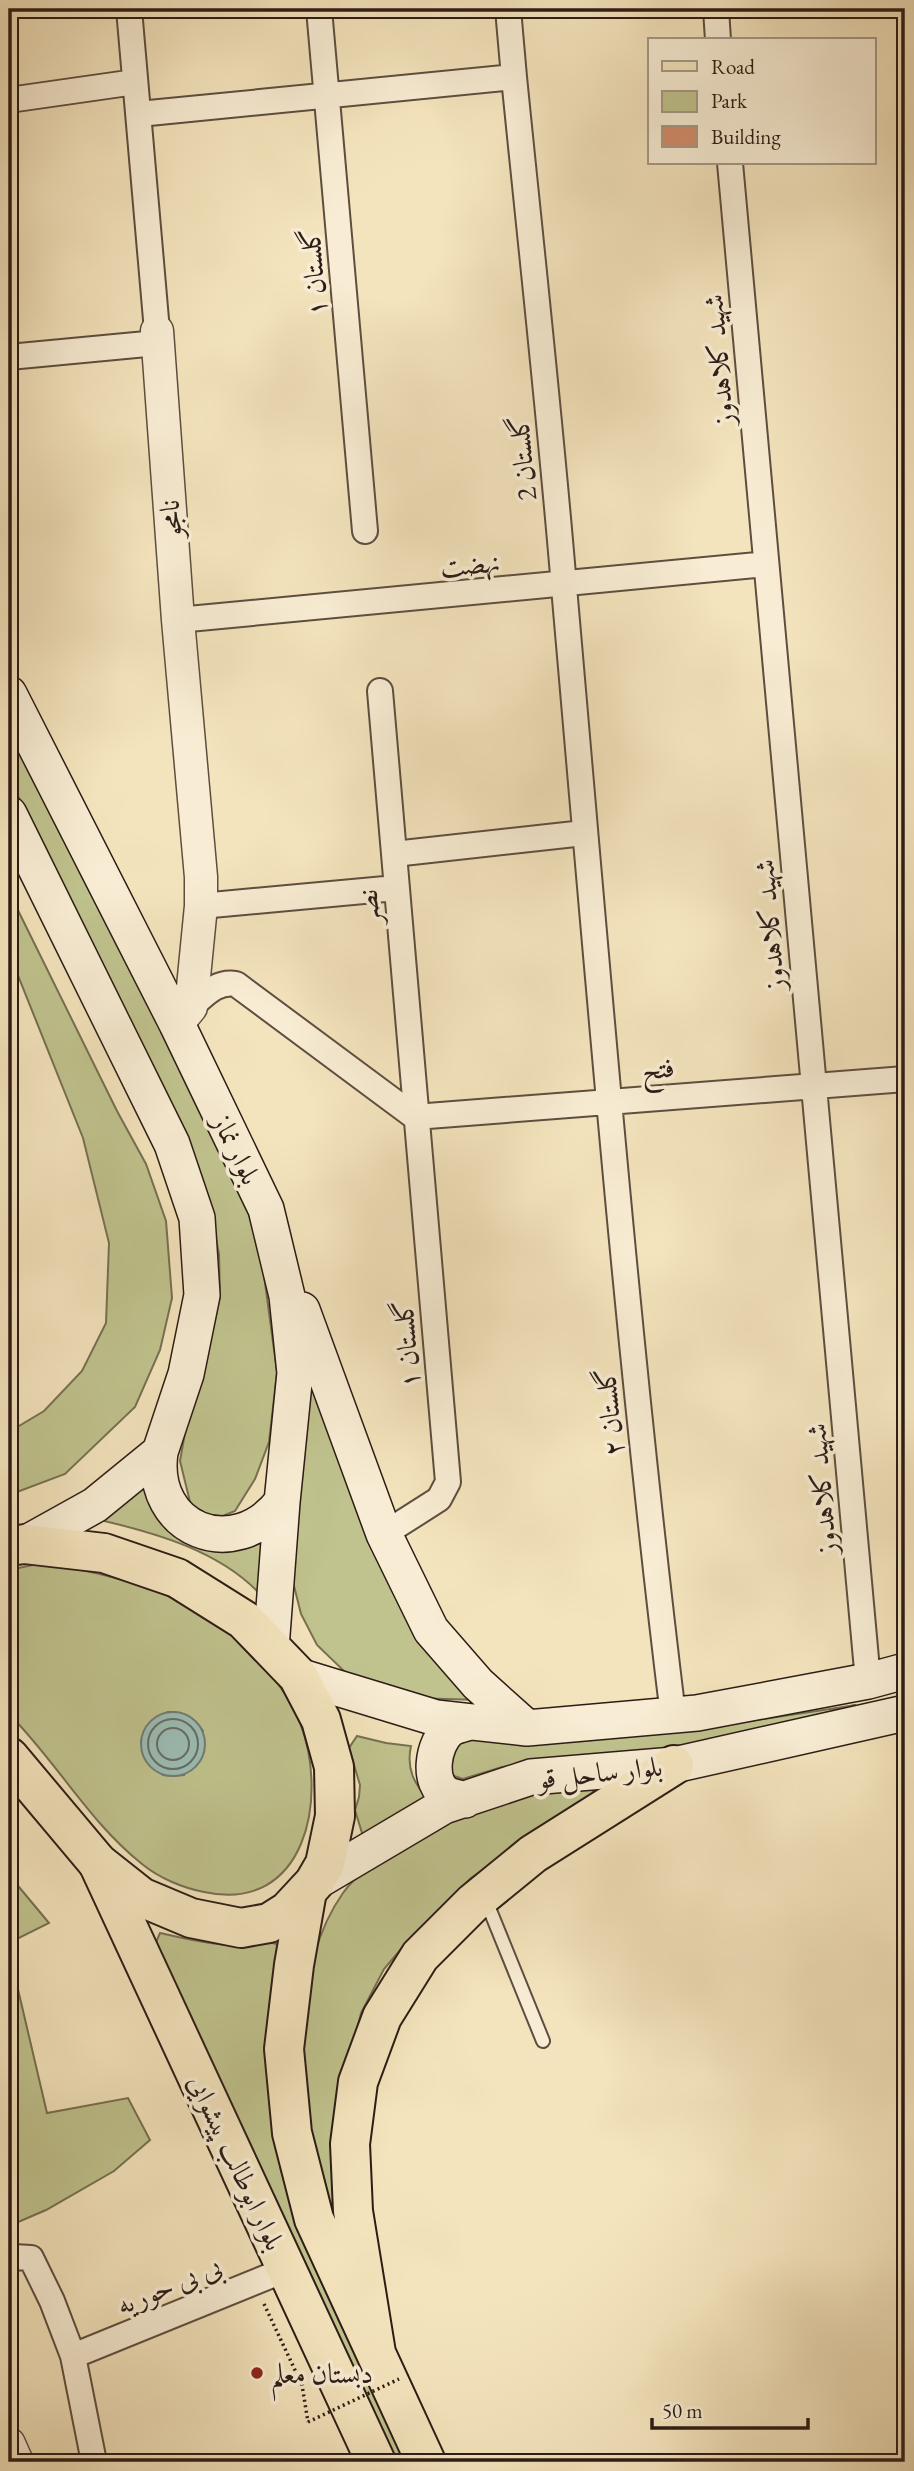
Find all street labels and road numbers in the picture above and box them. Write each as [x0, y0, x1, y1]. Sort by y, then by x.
street label: گلستان ۱ [291, 226, 335, 318]
street label: شهید کلاهدوز [694, 293, 743, 430]
street label: گلستان 2 [500, 413, 544, 503]
street label: نامجو [151, 499, 190, 542]
street label: نهضت [439, 543, 501, 586]
street label: شهید کلاهدوز [745, 858, 794, 995]
street label: نصر [349, 888, 388, 929]
street label: فتح [640, 1049, 677, 1094]
street label: بلوار نماز [203, 1105, 269, 1190]
street label: گلستان ۱ [384, 1298, 428, 1390]
street label: گلستان ۲ [586, 1366, 632, 1458]
street label: شهید کلاهدوز [797, 1422, 846, 1559]
street label: بلوار ساحل قو [533, 1748, 664, 1799]
street label: بلوار ابوطالب پیشوایی [180, 2068, 294, 2256]
street label: بی بی حوریه [111, 2248, 228, 2324]

